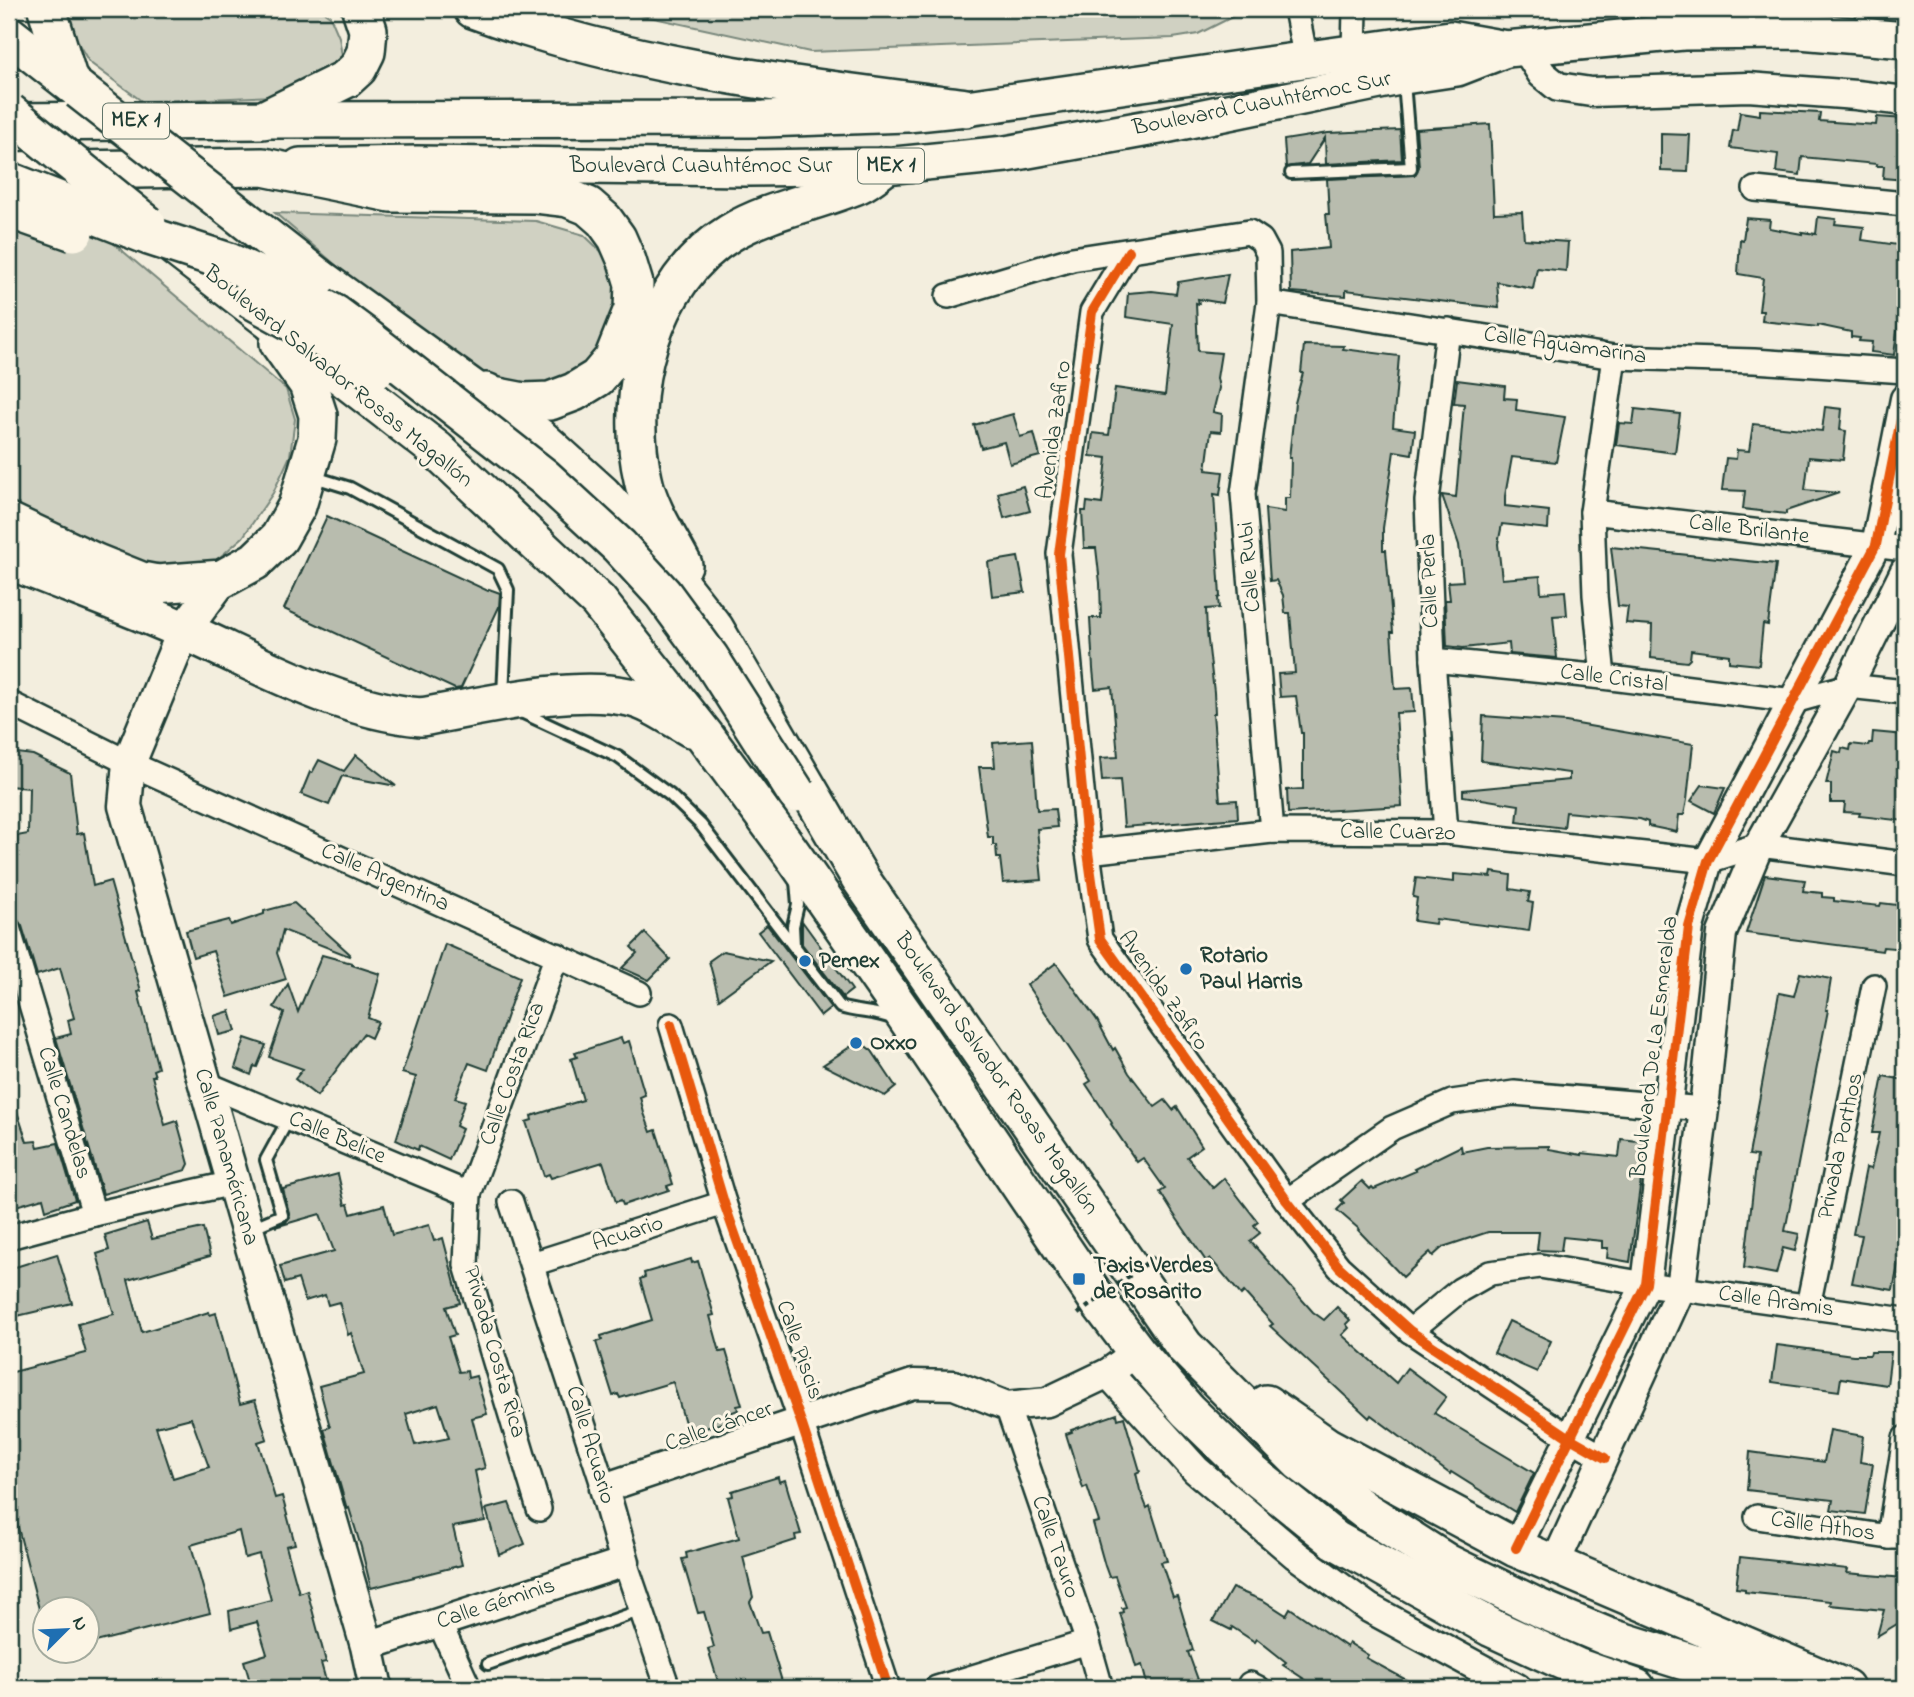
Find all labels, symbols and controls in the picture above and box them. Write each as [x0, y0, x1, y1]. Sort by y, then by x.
street label: Boulevard Cuauhtémoc Sur [1129, 63, 1395, 145]
road number: MEX 1 [103, 104, 169, 138]
road number: MEX 1 [858, 148, 924, 184]
street label: Boulevard Cuauhtémoc Sur [569, 150, 833, 183]
street label: Boulevard Salvador Rosas Magallón [195, 257, 480, 497]
street label: Calle Aguamarina [1481, 318, 1649, 375]
street label: Avenida Zafiro [1029, 358, 1081, 502]
street label: Calle Brilante [1687, 506, 1812, 554]
street label: Calle Rubi [1230, 520, 1270, 614]
street label: Calle Perla [1412, 533, 1448, 629]
street label: Calle Cristal [1558, 656, 1670, 702]
street label: Calle Cuarzo [1340, 815, 1456, 851]
street label: Calle Argentina [315, 835, 455, 922]
street label: Boulevard De La Esmeralda [1622, 914, 1687, 1181]
street label: Avenida Zafiro [1109, 924, 1217, 1058]
street label: Boulevard Salvador Rosas Magallón [884, 925, 1107, 1223]
place label: Rotario Paul Harris [1200, 940, 1303, 999]
place label: Pemex [819, 945, 880, 978]
marker: Pemex [797, 953, 813, 969]
marker: Rotario Paul Harris [1178, 961, 1194, 977]
street label: Calle Costa Rica [472, 998, 554, 1150]
place label: Oxxo [870, 1027, 917, 1060]
marker: Oxxo [848, 1035, 864, 1051]
street label: Calle Candelas [28, 1043, 100, 1183]
street label: Calle Panaméricana [185, 1065, 267, 1249]
street label: Privada Porthos [1809, 1070, 1873, 1222]
street label: Calle Belice [283, 1103, 392, 1174]
street label: Acuario [588, 1207, 668, 1261]
place label: Taxis Verdes de Rosarito [1093, 1250, 1214, 1309]
street label: Privada Costa Rica [454, 1262, 534, 1442]
marker: Taxis Verdes de Rosarito [1071, 1271, 1087, 1287]
street label: Calle Aramis [1716, 1278, 1836, 1326]
street label: Calle Piscis [767, 1296, 831, 1404]
street label: Calle Acuario [556, 1382, 624, 1508]
street label: Calle Cáncer [661, 1393, 778, 1461]
street label: Calle Tauro [1022, 1491, 1088, 1603]
street label: Calle Athos [1769, 1503, 1877, 1551]
street label: Calle Géminis [433, 1569, 559, 1639]
north arrow [32, 1596, 102, 1666]
text: N [64, 1613, 94, 1636]

